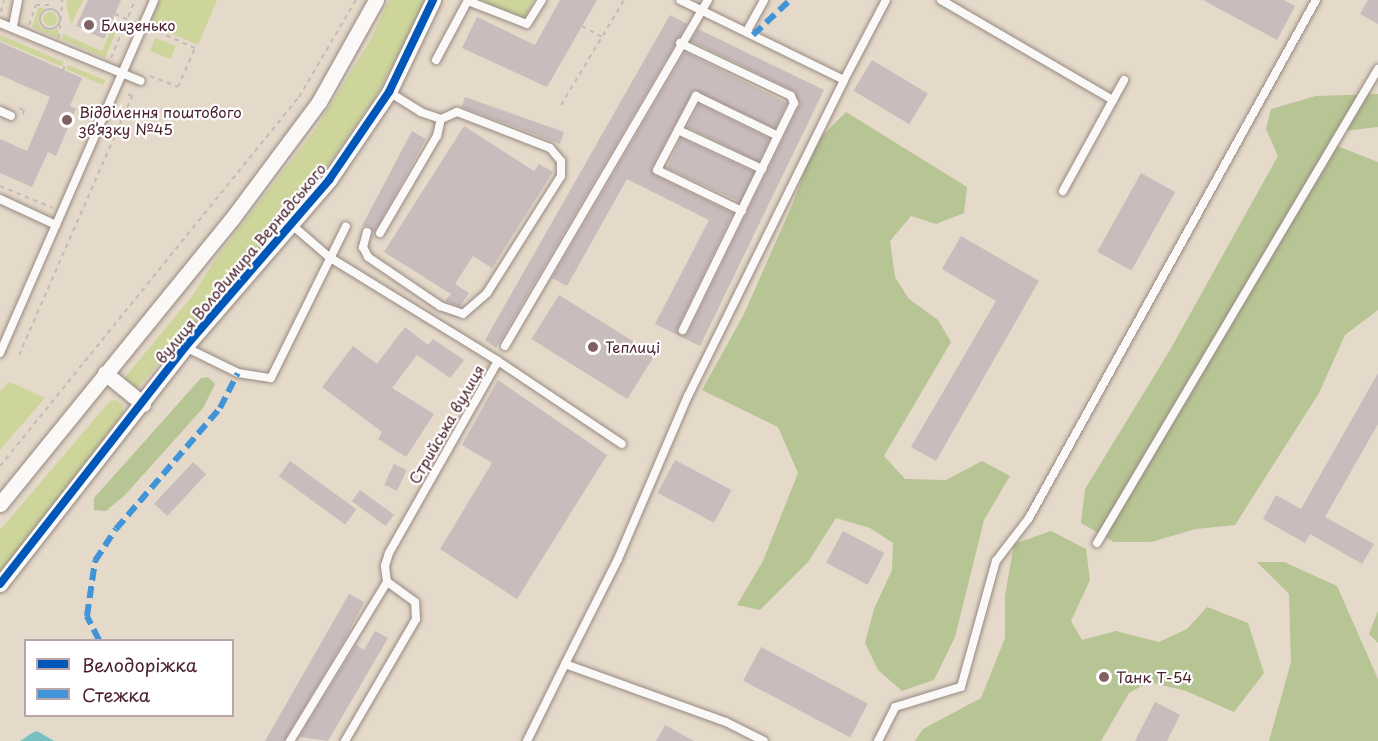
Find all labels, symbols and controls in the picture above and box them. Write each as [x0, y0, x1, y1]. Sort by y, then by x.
place label: Близенько [101, 16, 175, 34]
marker: Близенько [82, 18, 96, 32]
place label: Відділення поштового зв’язку №45 [79, 102, 242, 137]
marker: Відділення поштового зв’язку №45 [60, 113, 74, 127]
street label: вулиця Володимира Вернадського [151, 159, 329, 367]
place label: Теплиці [605, 338, 660, 356]
marker: Теплиці [586, 340, 600, 354]
street label: Стрийська вулиця [404, 361, 488, 487]
legend [24, 639, 234, 717]
text: Велодоріжка [82, 651, 197, 678]
place label: Танк Т-54 [1116, 668, 1193, 686]
marker: Танк Т-54 [1097, 670, 1111, 684]
text: Стежка [82, 681, 150, 708]

